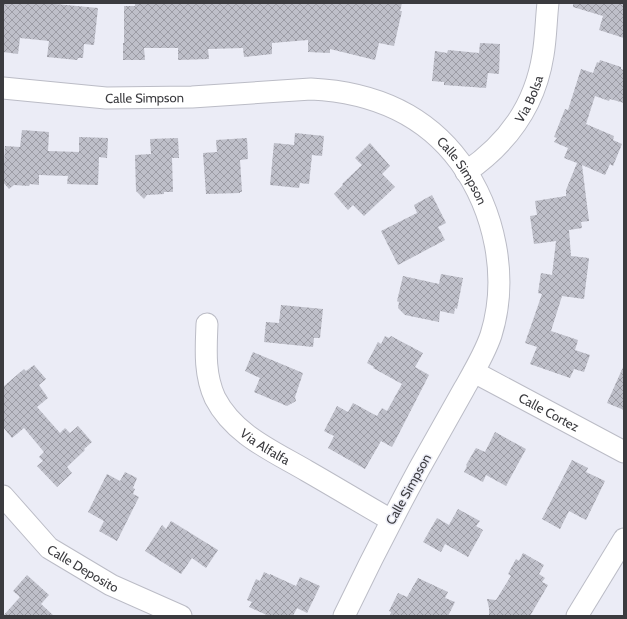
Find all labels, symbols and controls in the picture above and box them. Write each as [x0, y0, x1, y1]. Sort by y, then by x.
street label: Via Bolsa [511, 73, 546, 125]
street label: Calle Simpson [105, 89, 184, 106]
street label: Calle Simpson [434, 133, 490, 207]
street label: Calle Cortez [516, 389, 582, 435]
street label: Via Alfalfa [237, 425, 294, 468]
street label: Calle Simpson [382, 451, 434, 527]
street label: Calle Deposito [45, 541, 121, 595]

